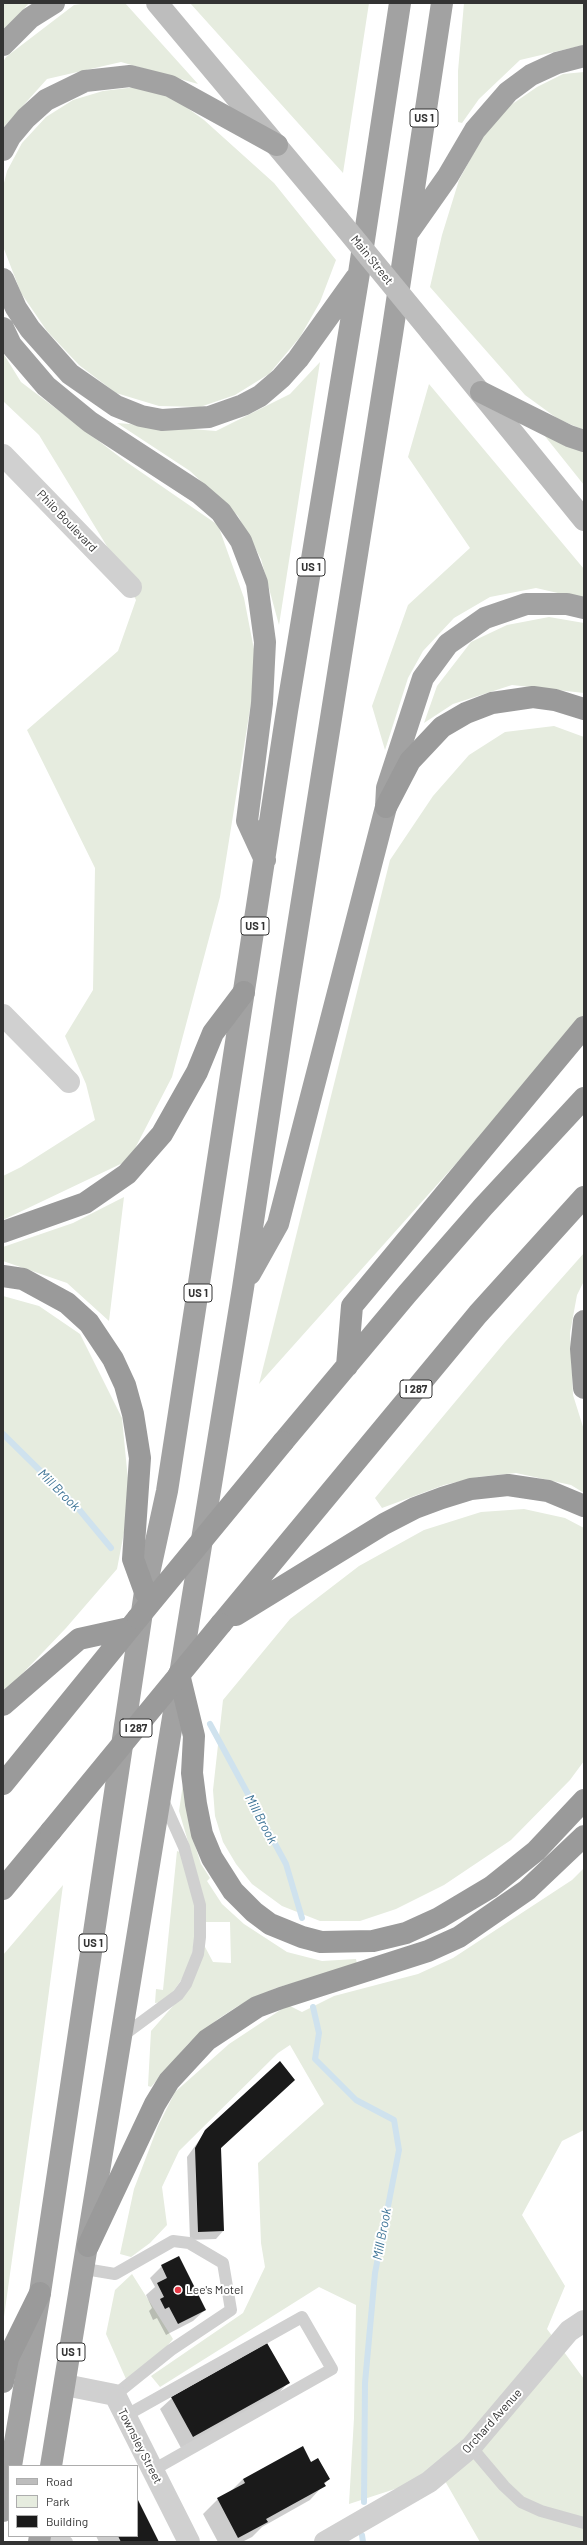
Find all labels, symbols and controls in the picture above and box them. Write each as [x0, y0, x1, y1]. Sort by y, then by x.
road number: US 1 [410, 109, 438, 127]
street label: Main Street [348, 232, 396, 288]
street label: Philo Boulevard [34, 487, 100, 555]
road number: US 1 [297, 558, 325, 576]
road number: US 1 [241, 917, 269, 935]
road number: US 1 [184, 1284, 212, 1302]
road number: I 287 [400, 1380, 432, 1398]
water label: Mill Brook [35, 1466, 83, 1514]
road number: I 287 [120, 1719, 152, 1737]
water label: Mill Brook [242, 1792, 280, 1846]
road number: US 1 [79, 1934, 107, 1952]
water label: Mill Brook [369, 2206, 395, 2262]
place label: Lee's Motel [186, 2283, 243, 2297]
marker: Lee's Motel [173, 2285, 183, 2295]
road number: US 1 [57, 2343, 85, 2361]
street label: Orchard Avenue [459, 2386, 525, 2456]
street label: Townsley Street [115, 2406, 165, 2486]
legend [8, 2465, 138, 2537]
text: Road [46, 2474, 73, 2488]
text: Park [46, 2494, 70, 2508]
text: Building [46, 2514, 88, 2528]

